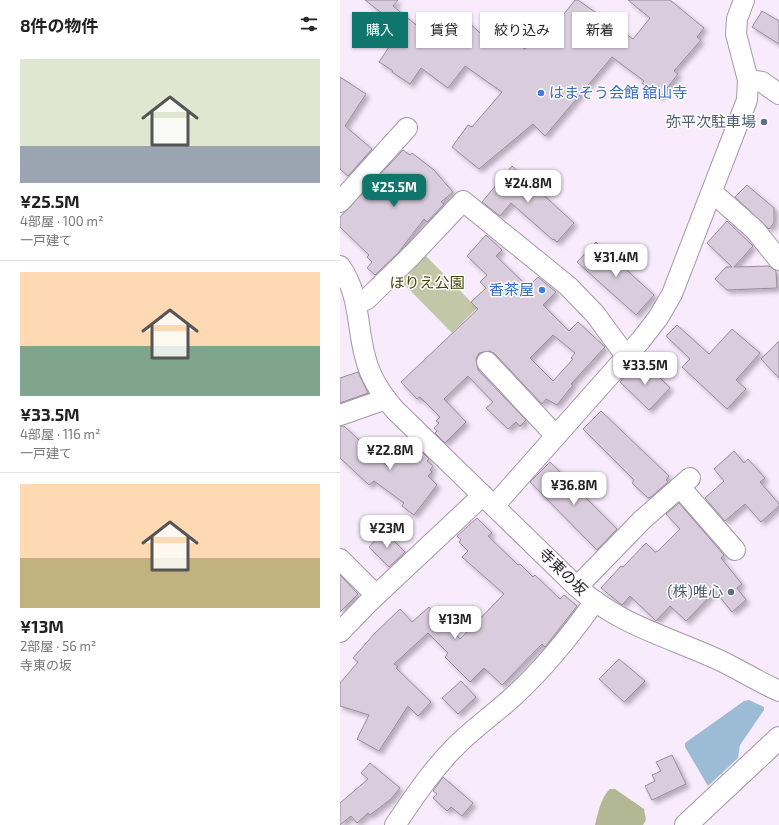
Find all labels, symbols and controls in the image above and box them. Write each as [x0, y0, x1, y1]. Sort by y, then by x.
chip: 購入 [352, 12, 408, 48]
chip: 賃貸 [416, 12, 472, 48]
chip: 絞り込み [480, 12, 564, 48]
chip: 新着 [572, 12, 628, 48]
icon: filters [298, 13, 320, 35]
text: 8件の物件 [20, 15, 99, 35]
place label: はまそう会館 舘山寺 [549, 83, 687, 101]
icon: home [134, 85, 206, 157]
marker: はまそう会館 舘山寺 [536, 88, 546, 98]
place label: 弥平次駐車場 [666, 112, 756, 130]
marker: 弥平次駐車場 [759, 117, 769, 127]
pin: ¥24.8M [495, 170, 561, 204]
pin: ¥25.5M [361, 174, 427, 208]
text: ¥24.8M [504, 175, 552, 191]
text: ¥25.5M [371, 179, 417, 195]
text: ¥25.5M [20, 191, 80, 211]
text: 4部屋 · 100 m² [20, 213, 103, 229]
text: 一戸建て [20, 232, 72, 248]
pin: ¥31.4M [583, 244, 649, 278]
text: ¥31.4M [594, 249, 638, 265]
park label: ほりえ公園 [389, 273, 465, 291]
place label: 香茶屋 [489, 280, 534, 298]
marker: 香茶屋 [537, 285, 547, 295]
icon: home [134, 298, 206, 370]
pin: ¥33.5M [612, 352, 678, 386]
text: ¥33.5M [622, 357, 668, 373]
text: ¥33.5M [20, 404, 80, 424]
text: 4部屋 · 116 m² [20, 426, 100, 442]
pin: ¥22.8M [357, 437, 423, 471]
text: ¥22.8M [367, 442, 413, 458]
text: 一戸建て [20, 445, 72, 461]
pin: ¥36.8M [541, 472, 607, 506]
text: ¥36.8M [551, 477, 597, 493]
icon: home [134, 510, 206, 582]
pin: ¥23M [363, 515, 411, 549]
text: ¥23M [369, 520, 405, 536]
street label: 寺東の坂 [536, 544, 592, 599]
place label: (株)唯心 [667, 582, 723, 600]
marker: (株)唯心 [726, 587, 736, 597]
pin: ¥13M [431, 606, 479, 640]
text: ¥13M [438, 611, 472, 627]
text: ¥13M [20, 616, 64, 636]
text: 2部屋 · 56 m² [20, 638, 96, 654]
text: 寺東の坂 [20, 657, 72, 673]

